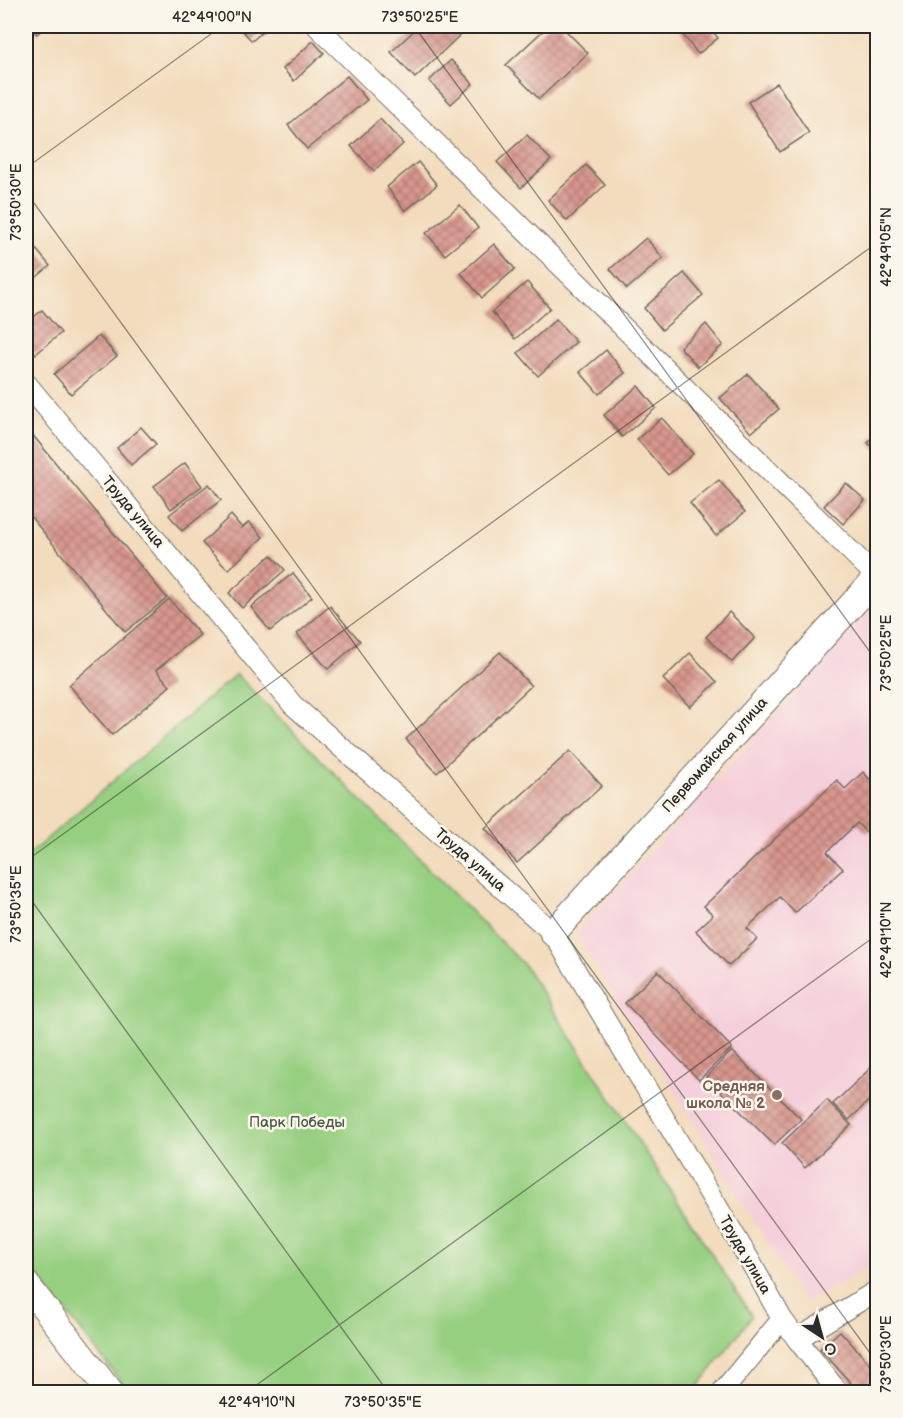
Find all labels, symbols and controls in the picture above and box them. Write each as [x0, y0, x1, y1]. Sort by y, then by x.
text: 42°49'00"N [172, 8, 252, 27]
text: 73°50'25"E [382, 8, 459, 27]
text: 73°50'30"E [7, 163, 26, 241]
text: 42°49'05"N [877, 207, 896, 287]
street label: Труда улица [98, 472, 169, 552]
text: 73°50'25"E [877, 614, 896, 691]
street label: Первомайская улица [658, 693, 772, 817]
street label: Труда улица [431, 824, 509, 896]
text: 73°50'35"E [7, 865, 26, 943]
text: 42°49'10"N [877, 901, 896, 979]
place label: Средняя школа № 2 [686, 1077, 765, 1113]
marker: Средняя школа № 2 [770, 1088, 784, 1102]
park label: Парк Победы [249, 1113, 345, 1132]
street label: Труда улица [715, 1212, 775, 1298]
north arrow [792, 1307, 852, 1367]
text: 73°50'30"E [877, 1315, 896, 1393]
text: С [820, 1337, 840, 1359]
text: 42°49'10"N [218, 1393, 296, 1412]
text: 73°50'35"E [344, 1393, 422, 1412]

